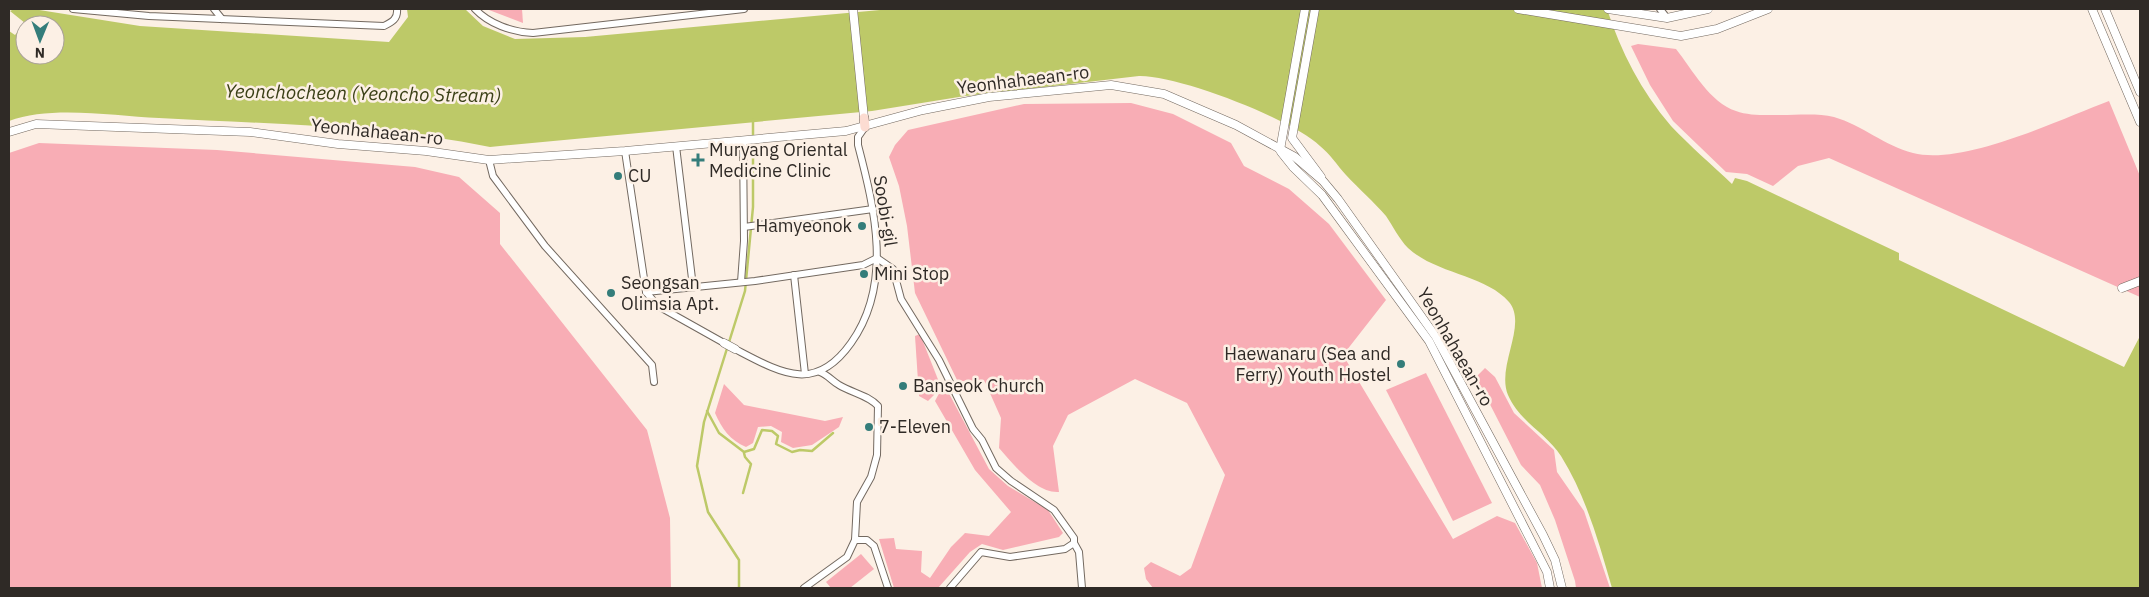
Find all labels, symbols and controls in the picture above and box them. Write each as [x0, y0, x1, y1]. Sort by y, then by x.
north arrow [15, 15, 65, 65]
text: N [35, 44, 45, 62]
street label: Yeonhahaean-ro [955, 60, 1090, 99]
water label: Yeonchocheon (Yeoncho Stream) [225, 79, 501, 107]
street label: Yeonhahaean-ro [310, 113, 444, 150]
place label: Muryang Oriental Medicine Clinic [709, 138, 848, 182]
marker: Muryang Oriental Medicine Clinic [691, 153, 705, 167]
place label: CU [628, 164, 651, 187]
marker: CU [612, 170, 624, 182]
street label: Soobi-gil [869, 174, 902, 248]
place label: Hamyeonok [755, 214, 853, 237]
marker: Hamyeonok [856, 220, 868, 232]
place label: Mini Stop [874, 262, 949, 285]
marker: Mini Stop [858, 268, 870, 280]
place label: Seongsan Olimsia Apt. [621, 271, 719, 315]
street label: Yeonhahaean-ro [1412, 283, 1499, 410]
marker: Seongsan Olimsia Apt. [605, 287, 617, 299]
place label: Haewanaru (Sea and Ferry) Youth Hostel [1224, 342, 1391, 386]
marker: Haewanaru (Sea and Ferry) Youth Hostel [1395, 358, 1407, 370]
place label: Banseok Church [913, 374, 1044, 397]
marker: Banseok Church [897, 380, 909, 392]
place label: 7-Eleven [879, 415, 951, 438]
marker: 7-Eleven [863, 421, 875, 433]

